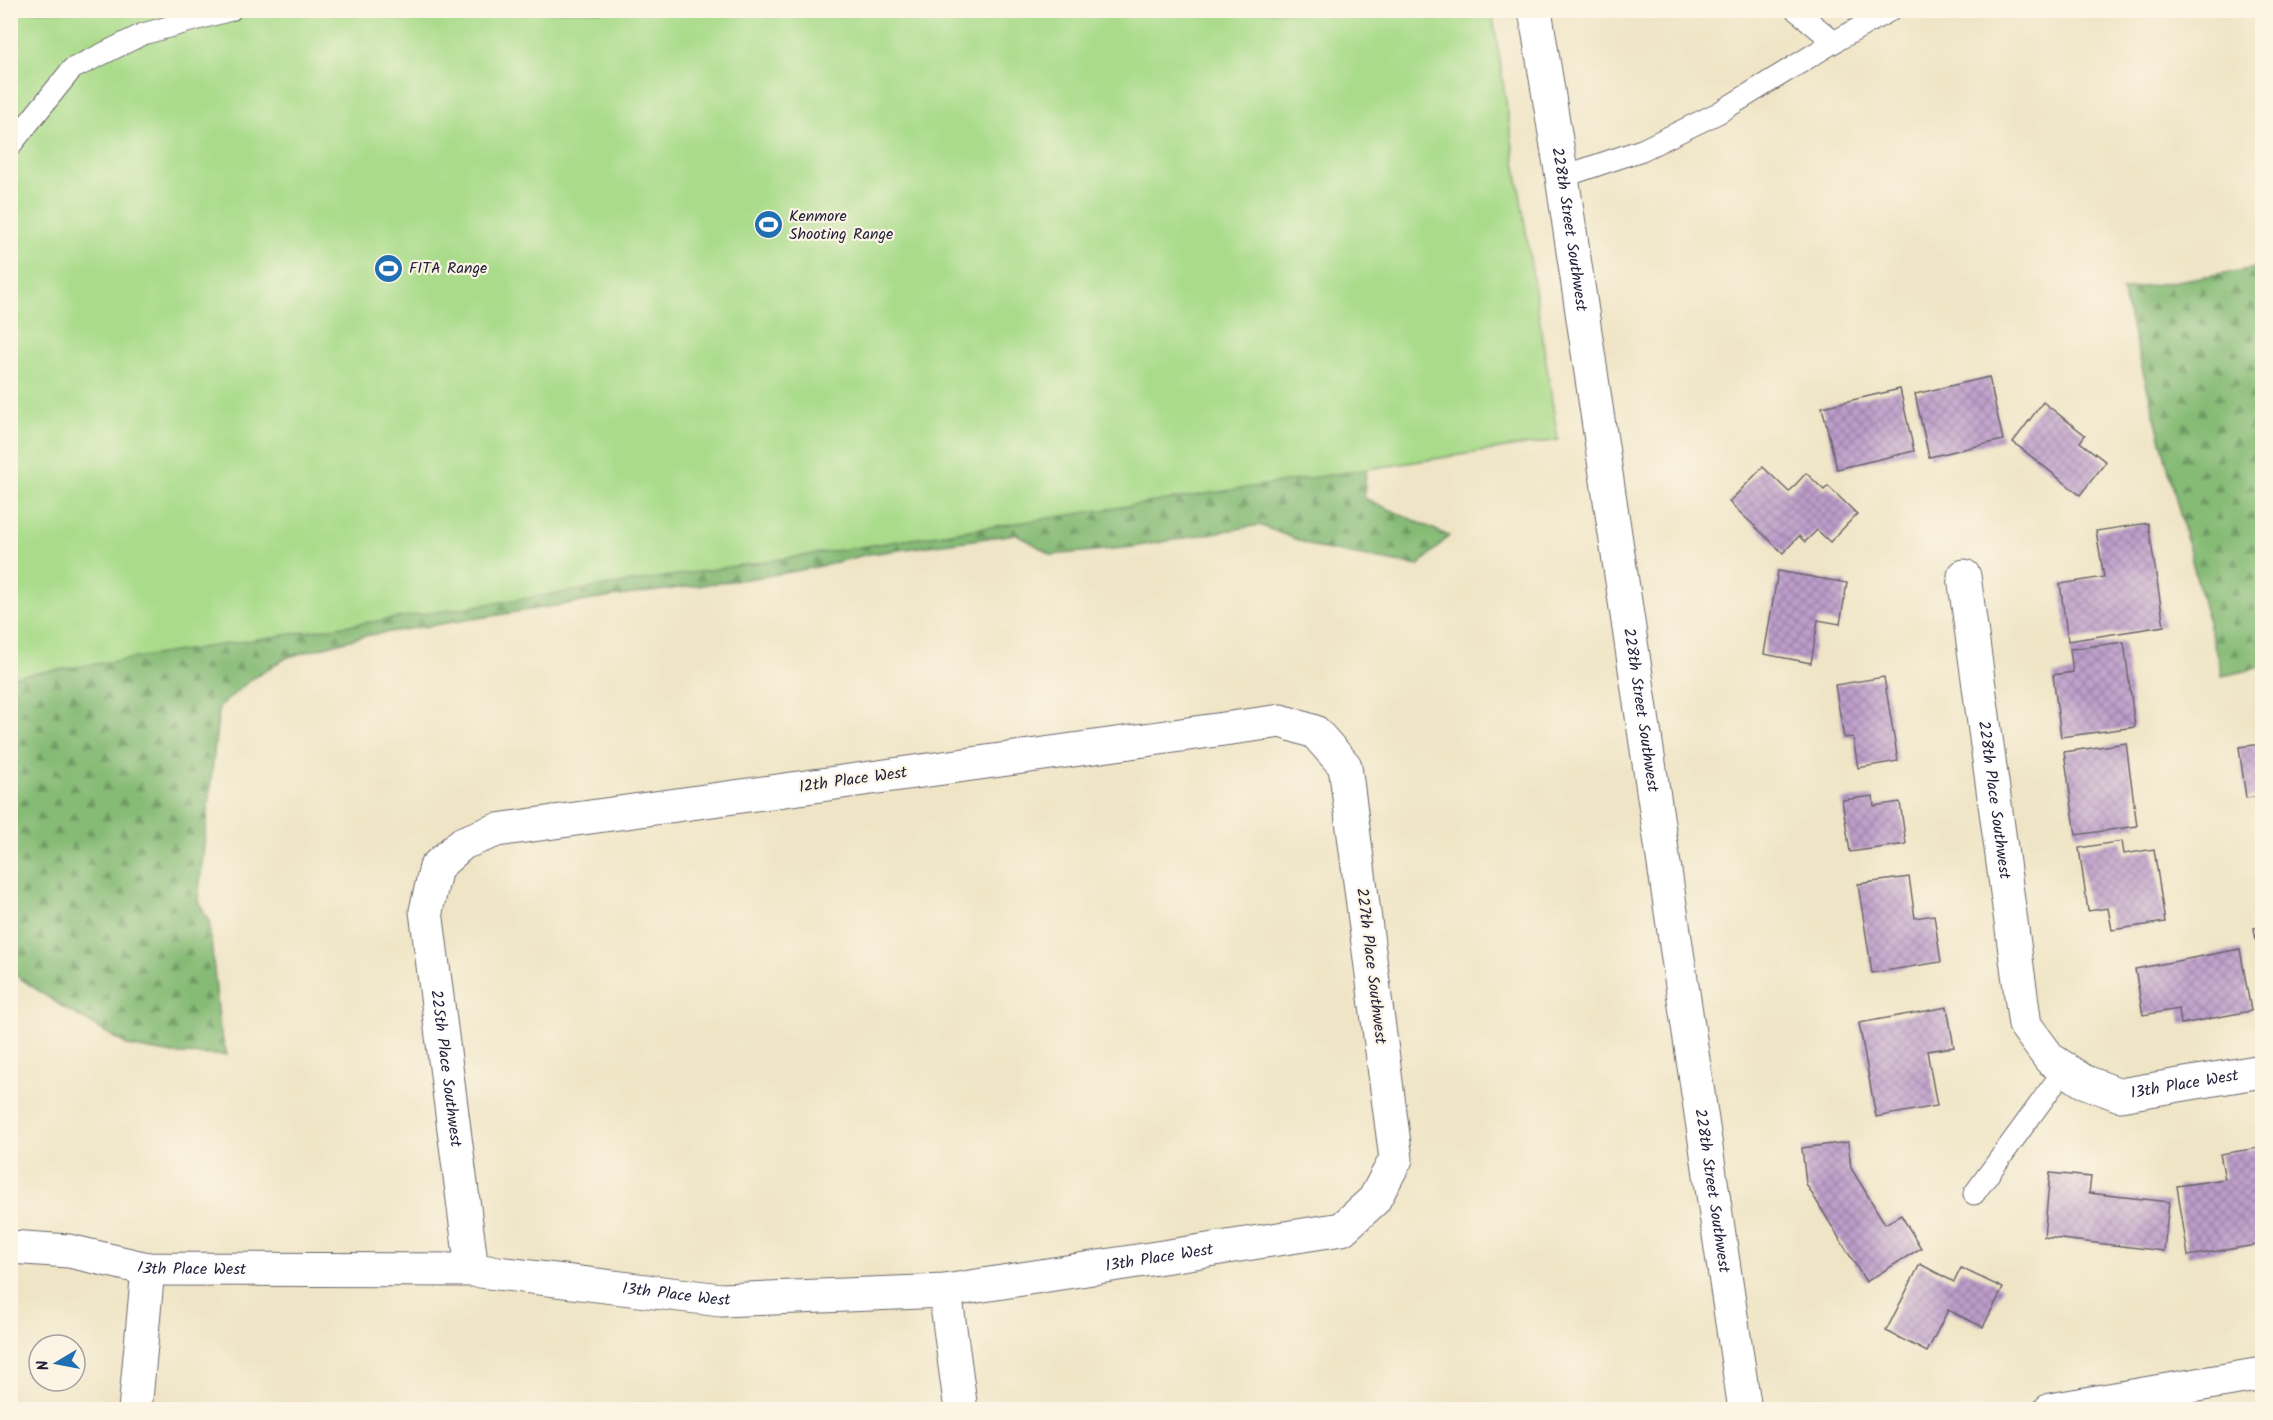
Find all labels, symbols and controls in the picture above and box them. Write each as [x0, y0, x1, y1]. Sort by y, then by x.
street label: 228th Street Southwest [1545, 145, 1594, 314]
place label: Kenmore Shooting Range [789, 204, 893, 247]
sports icon: Kenmore Shooting Range [752, 209, 784, 241]
sports icon: FITA Range [372, 252, 404, 284]
place label: FITA Range [409, 256, 487, 281]
street label: 228th Street Southwest [1617, 626, 1666, 795]
street label: 228th Place Southwest [1971, 719, 2018, 881]
street label: 12th Place West [797, 760, 910, 800]
street label: 227th Place Southwest [1349, 886, 1393, 1046]
street label: 225th Place Southwest [424, 988, 469, 1149]
street label: 13th Place West [2129, 1063, 2241, 1106]
street label: 228th Street Southwest [1688, 1107, 1737, 1275]
street label: 13th Place West [1103, 1237, 1216, 1278]
street label: 13th Place West [135, 1254, 247, 1282]
street label: 13th Place West [621, 1276, 732, 1313]
north arrow [27, 1333, 87, 1393]
text: N [31, 1358, 57, 1372]

